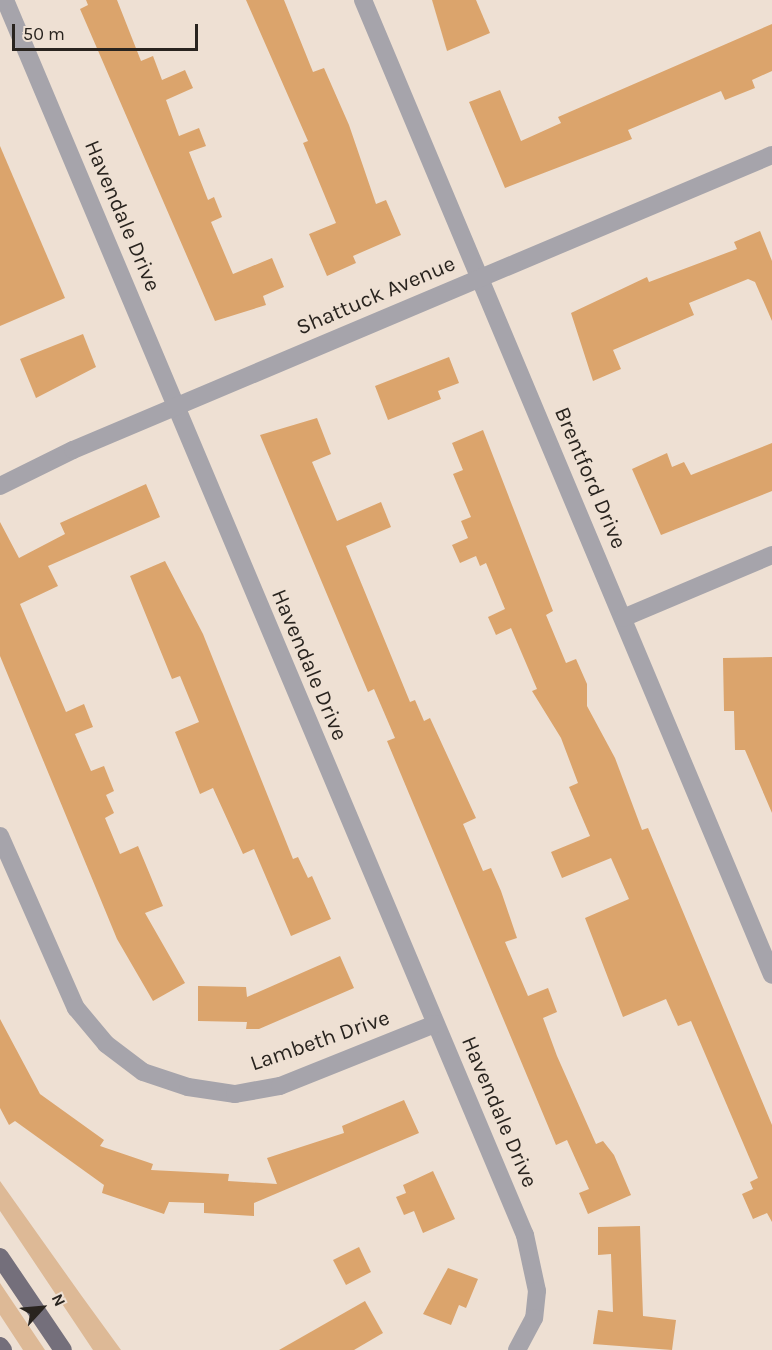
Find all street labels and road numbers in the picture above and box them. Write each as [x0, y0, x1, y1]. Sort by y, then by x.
street label: Havendale Drive [78, 136, 166, 296]
street label: Shattuck Avenue [293, 251, 459, 341]
street label: Brentford Drive [548, 403, 632, 553]
street label: Havendale Drive [265, 585, 353, 745]
street label: Lambeth Drive [247, 1005, 393, 1077]
street label: Havendale Drive [455, 1032, 543, 1192]

